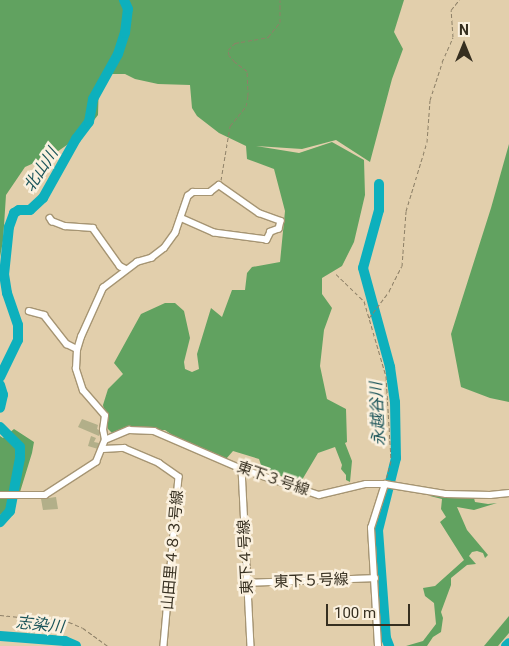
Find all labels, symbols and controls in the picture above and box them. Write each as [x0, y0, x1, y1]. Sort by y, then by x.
north arrow [439, 20, 489, 70]
text: N [459, 22, 469, 38]
water label: 北山川 [20, 145, 62, 195]
water label: 永越谷川 [367, 382, 389, 446]
street label: 東下３号線 [235, 458, 311, 500]
street label: 山田里４８３号線 [159, 489, 187, 611]
street label: 東下４号線 [235, 519, 257, 595]
street label: 東下５号線 [273, 571, 349, 591]
scale bar [329, 594, 413, 626]
text: 100 m [334, 604, 376, 622]
water label: 志染川 [15, 613, 65, 637]

